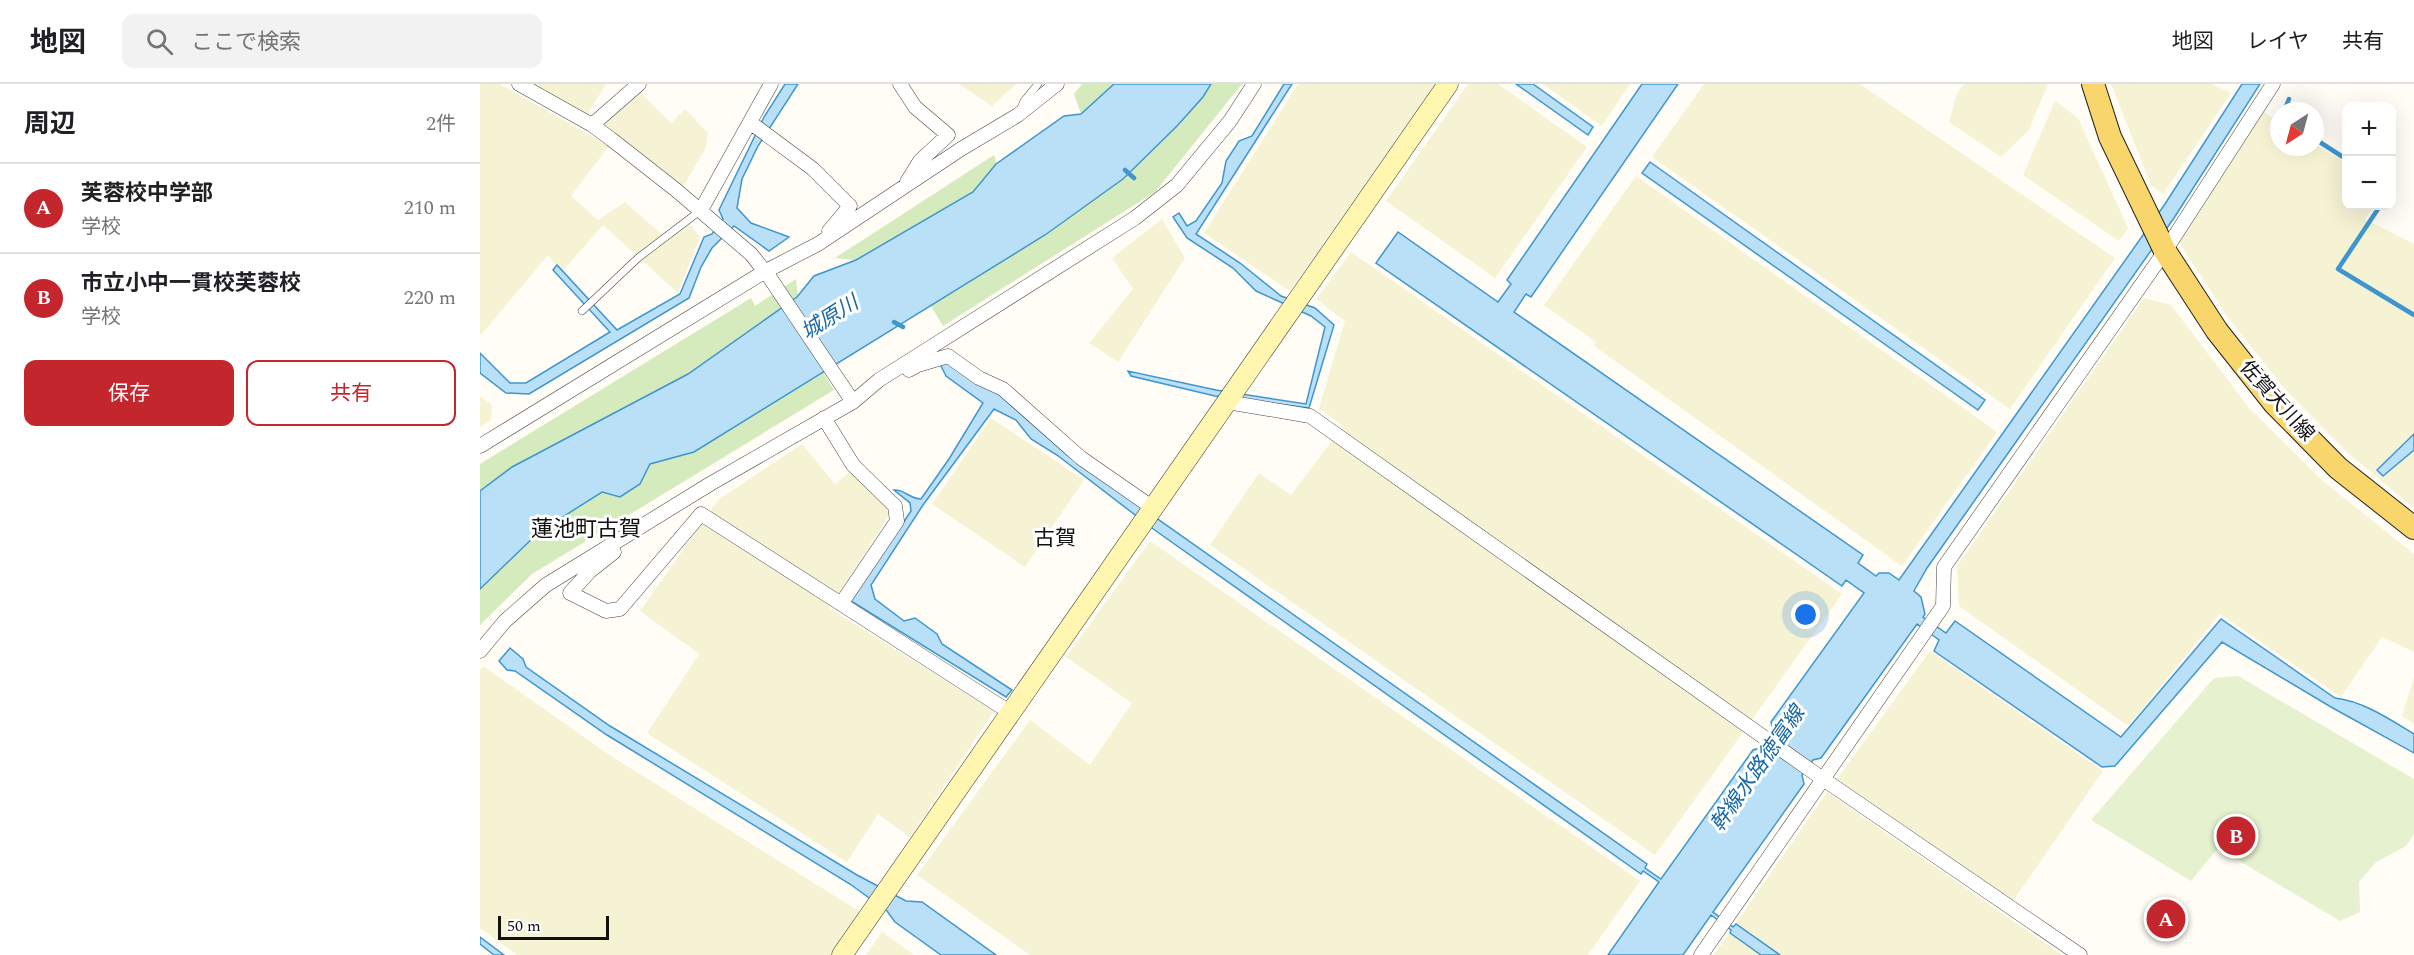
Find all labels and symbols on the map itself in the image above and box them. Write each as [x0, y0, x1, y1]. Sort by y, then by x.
north arrow [2270, 102, 2324, 156]
water label: 城原川 [795, 287, 867, 348]
street label: 佐賀大川線 [2232, 354, 2322, 448]
district label: 蓮池町古賀 [531, 513, 641, 546]
district label: 古賀 [1034, 523, 1076, 555]
your location [1791, 600, 1820, 629]
water label: 幹線水路徳富線 [1703, 697, 1815, 838]
pin: B [2216, 814, 2256, 858]
pin: A [2146, 896, 2186, 942]
scale bar [498, 913, 609, 940]

